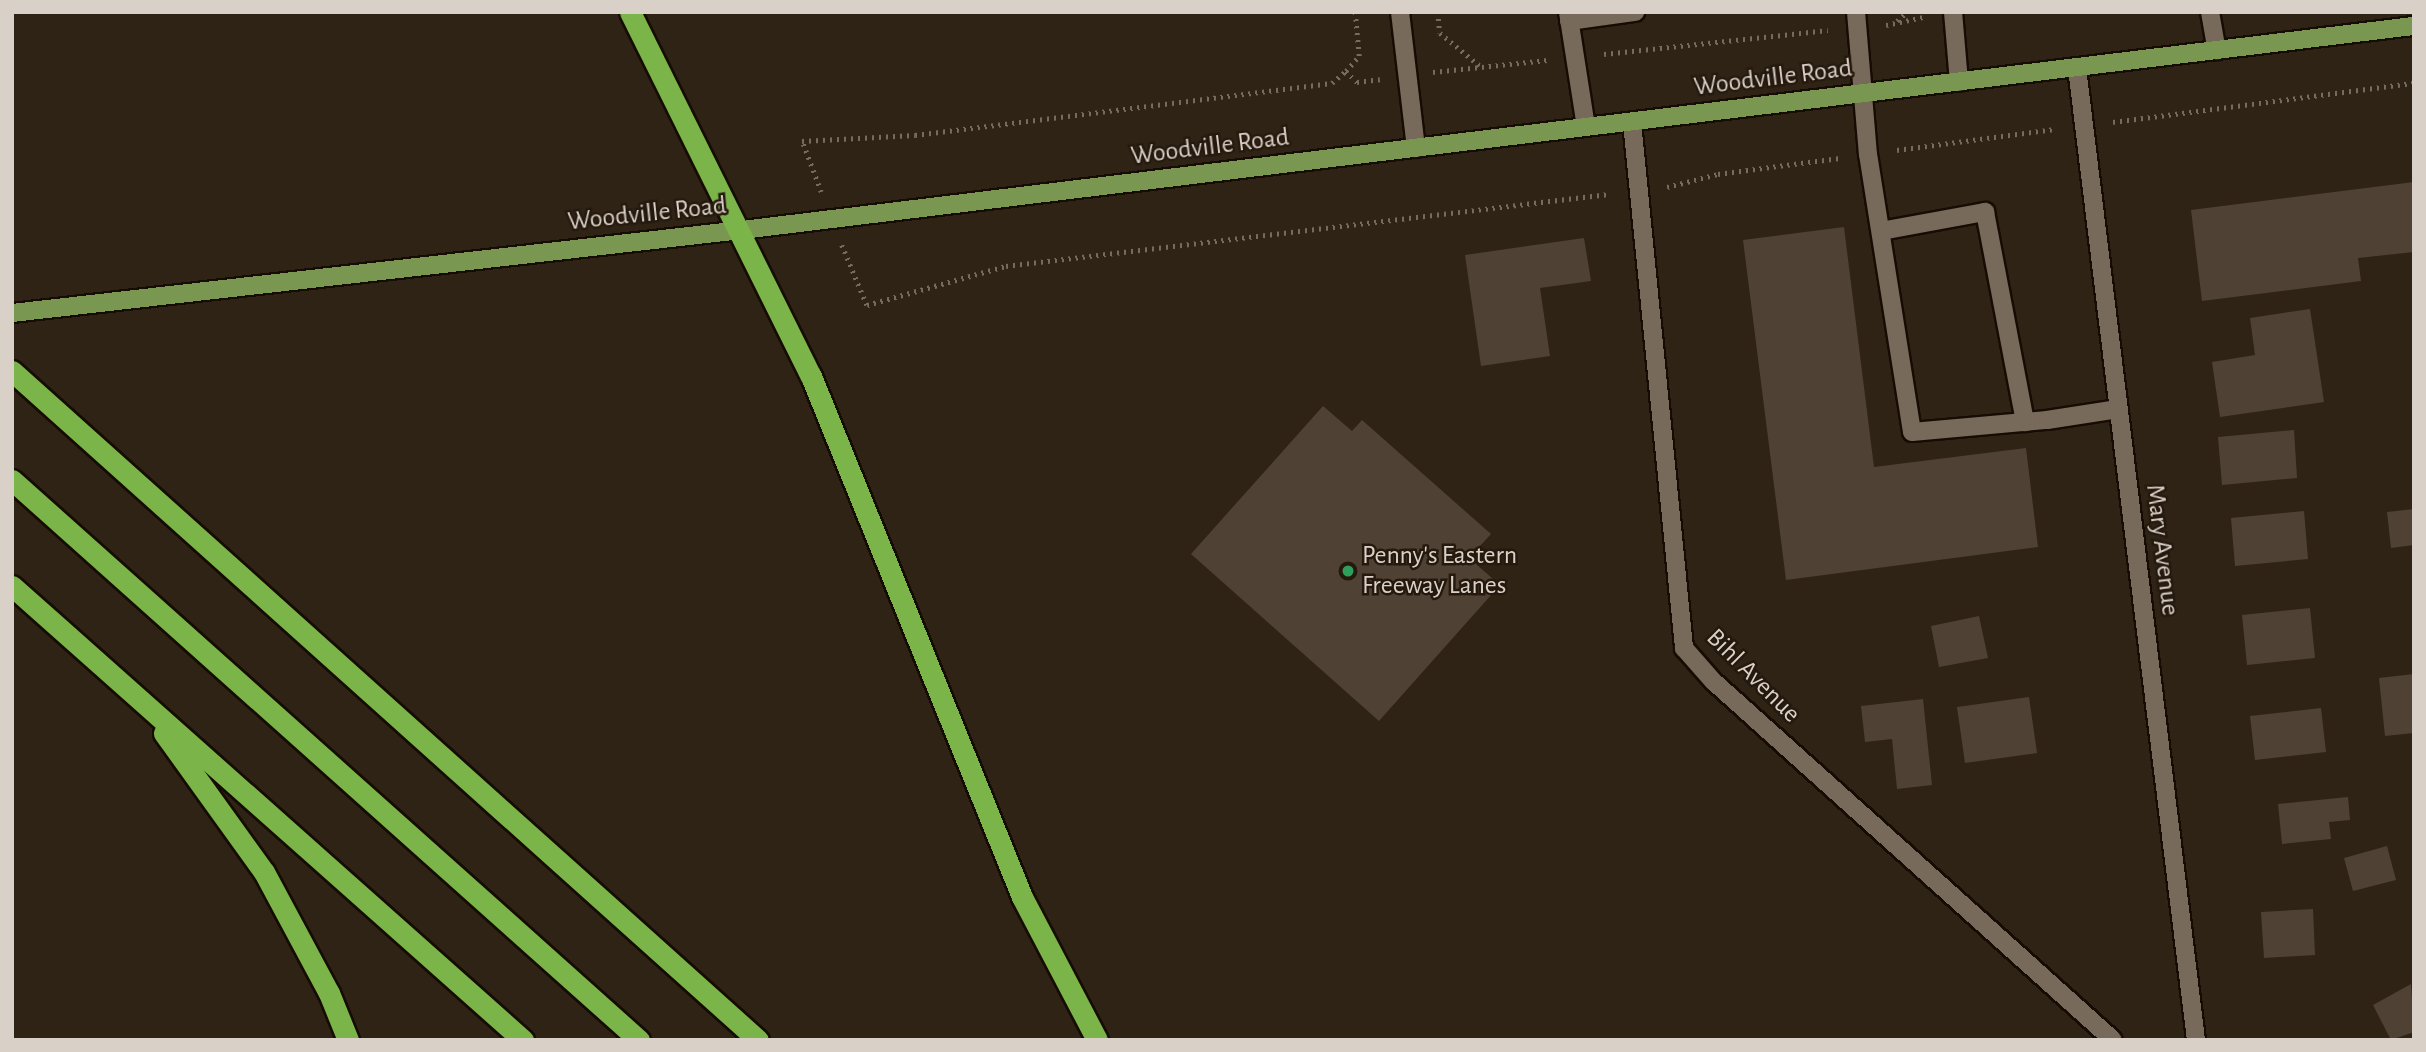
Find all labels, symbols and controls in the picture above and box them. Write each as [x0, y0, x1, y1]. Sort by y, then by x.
street label: Woodville Road [1692, 53, 1854, 103]
street label: Woodville Road [1129, 122, 1291, 172]
street label: Woodville Road [566, 190, 728, 238]
street label: Mary Avenue [2138, 483, 2186, 617]
place label: Penny's Eastern Freeway Lanes [1362, 540, 1517, 602]
marker: Penny's Eastern Freeway Lanes [1340, 563, 1356, 579]
street label: Bihl Avenue [1699, 622, 1807, 730]

